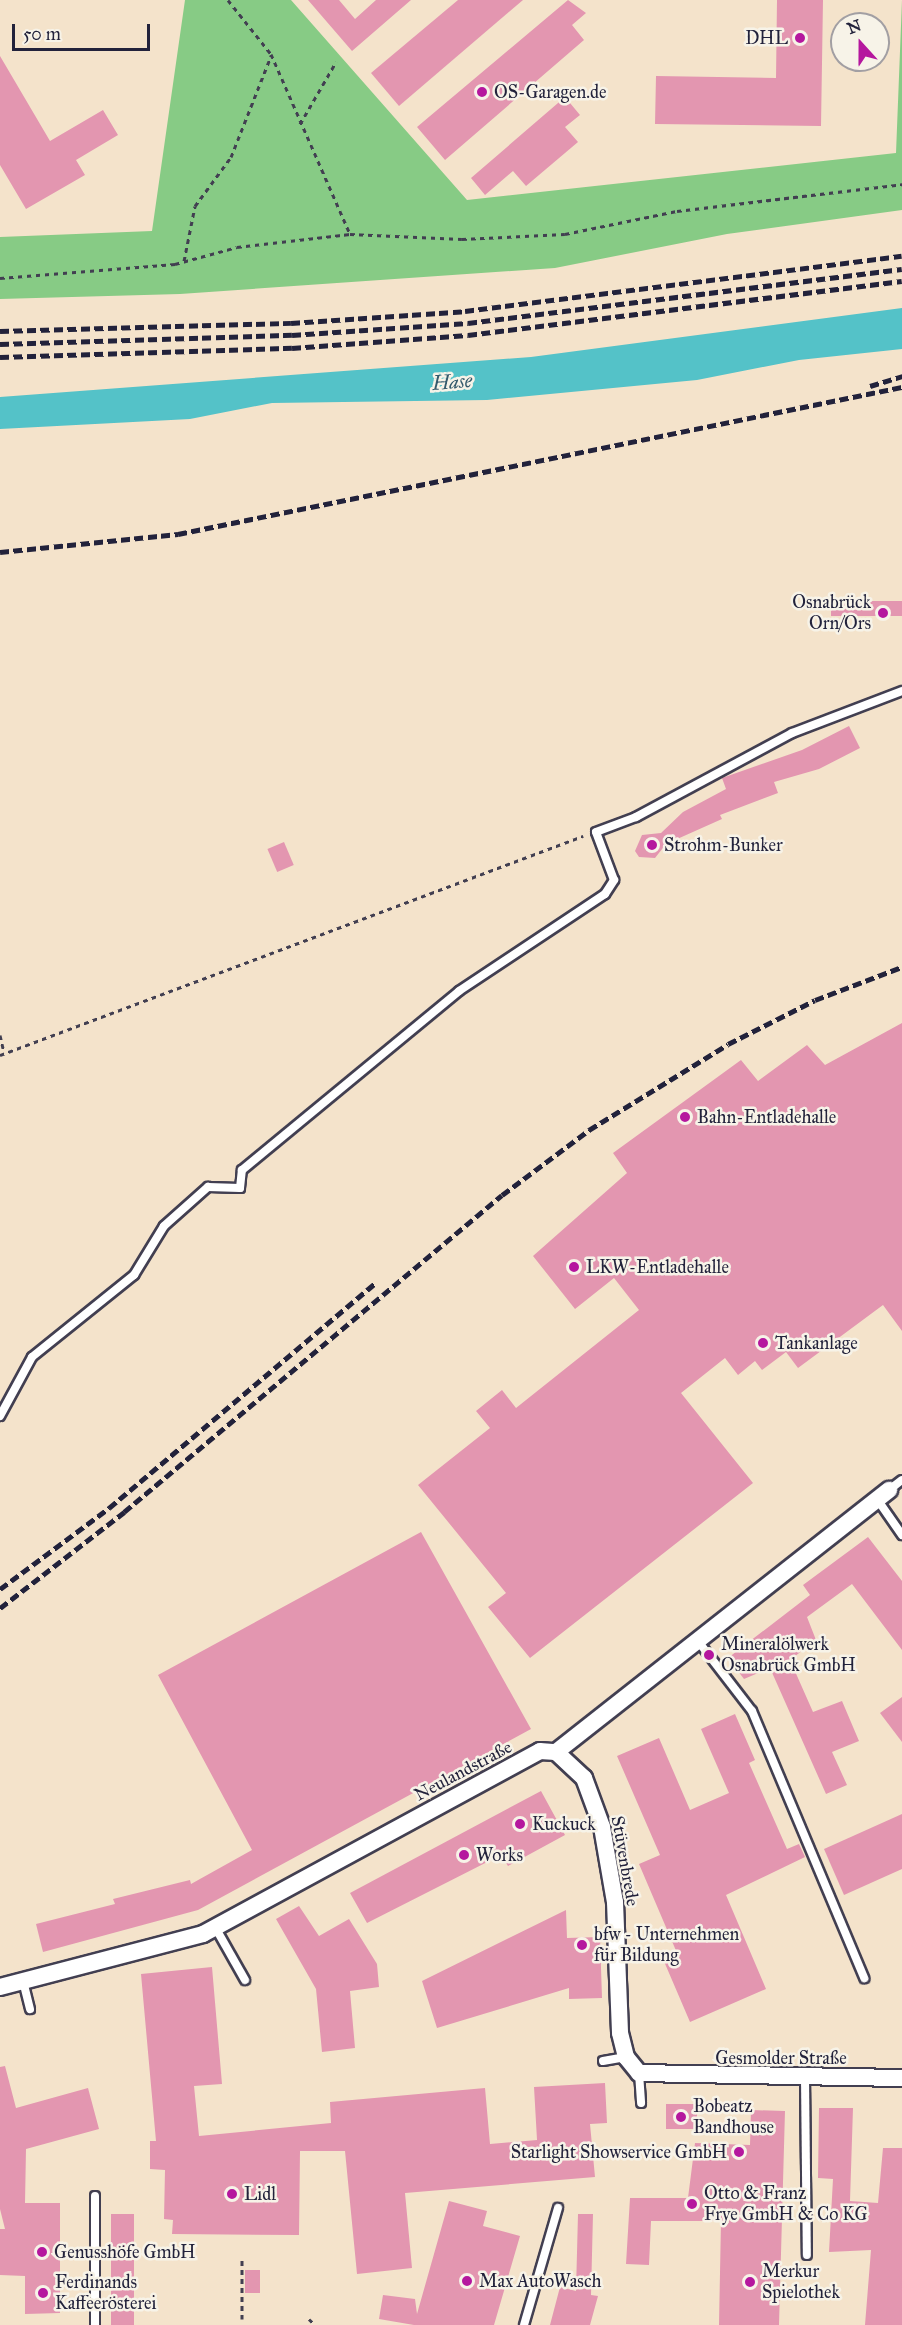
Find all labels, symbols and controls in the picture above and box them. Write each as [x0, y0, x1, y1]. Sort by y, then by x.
scale bar [15, 12, 153, 50]
north arrow [830, 12, 890, 72]
text: N [844, 15, 864, 38]
text: 50 m [23, 23, 61, 45]
place label: DHL [745, 27, 788, 49]
marker: DHL [793, 31, 807, 45]
place label: OS-Garagen.de [494, 81, 606, 103]
marker: OS-Garagen.de [475, 85, 489, 99]
water label: Hase [431, 369, 473, 395]
place label: Osnabrück Orn/Ors [792, 592, 871, 634]
marker: Osnabrück Orn/Ors [876, 606, 890, 620]
place label: Strohm-Bunker [664, 834, 783, 856]
marker: Strohm-Bunker [645, 838, 659, 852]
place label: Bahn-Entladehalle [697, 1106, 836, 1128]
marker: Bahn-Entladehalle [678, 1110, 692, 1124]
place label: LKW-Entladehalle [586, 1256, 729, 1278]
marker: LKW-Entladehalle [567, 1260, 581, 1274]
place label: Tankanlage [775, 1332, 858, 1354]
marker: Tankanlage [756, 1336, 770, 1350]
place label: Mineralölwerk Osnabrück GmbH [721, 1634, 856, 1676]
marker: Mineralölwerk Osnabrück GmbH [702, 1648, 716, 1662]
street label: Neulandstraße [411, 1736, 515, 1806]
place label: Kuckuck [532, 1813, 596, 1835]
street label: Stüvenbrede [606, 1814, 644, 1908]
marker: Kuckuck [513, 1817, 527, 1831]
place label: Works [476, 1844, 523, 1866]
marker: Works [457, 1848, 471, 1862]
place label: bfw - Unternehmen für Bildung [594, 1924, 739, 1966]
marker: bfw - Unternehmen für Bildung [575, 1938, 589, 1952]
street label: Gesmolder Straße [715, 2047, 847, 2069]
place label: Bobeatz Bandhouse [693, 2096, 774, 2138]
marker: Bobeatz Bandhouse [674, 2110, 688, 2124]
place label: Starlight Showservice GmbH [511, 2141, 727, 2163]
marker: Starlight Showservice GmbH [732, 2145, 746, 2159]
place label: Lidl [244, 2183, 276, 2205]
place label: Otto & Franz Frye GmbH & Co KG [704, 2183, 868, 2226]
marker: Lidl [225, 2187, 239, 2201]
marker: Otto & Franz Frye GmbH & Co KG [685, 2197, 699, 2211]
place label: Genusshöfe GmbH [54, 2241, 196, 2263]
marker: Genusshöfe GmbH [35, 2245, 49, 2259]
place label: Merkur Spielothek [762, 2261, 840, 2304]
place label: Max AutoWasch [479, 2270, 602, 2292]
place label: Ferdinands Kaffeerösterei [55, 2272, 156, 2314]
marker: Max AutoWasch [460, 2274, 474, 2288]
marker: Merkur Spielothek [743, 2275, 757, 2289]
marker: Ferdinands Kaffeerösterei [36, 2286, 50, 2300]

